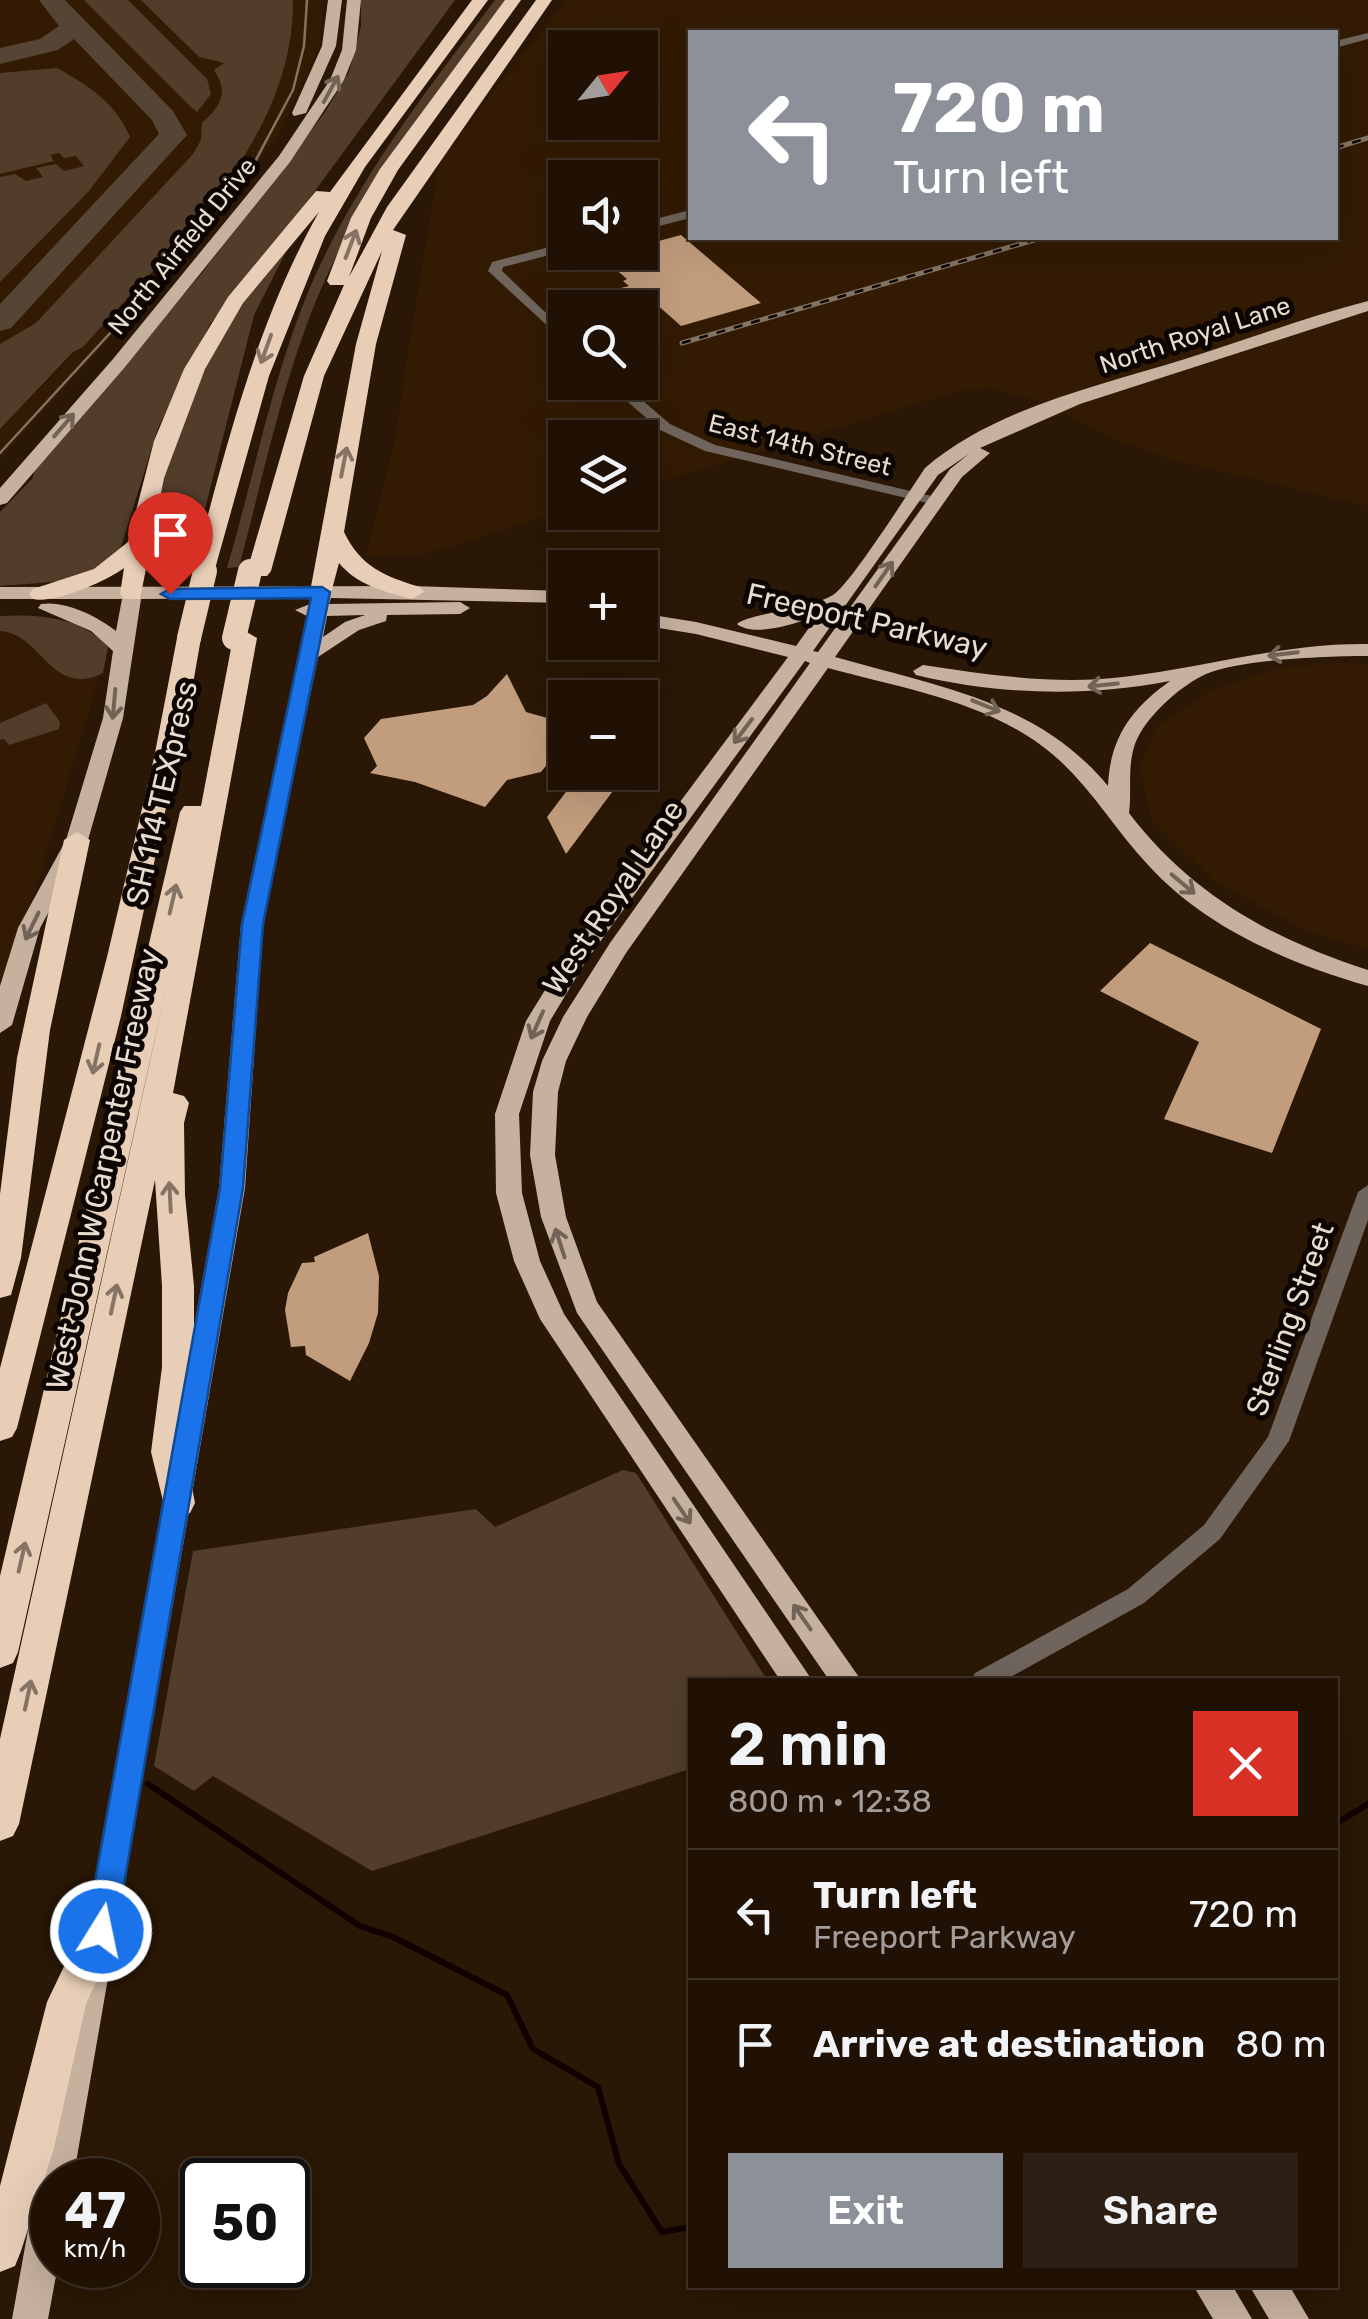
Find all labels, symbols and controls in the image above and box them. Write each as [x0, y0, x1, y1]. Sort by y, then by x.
north arrow [548, 30, 658, 140]
map controls [548, 30, 658, 790]
text: 720 m [893, 67, 1105, 150]
icon: left [728, 70, 858, 200]
one-way arrow [322, 75, 342, 105]
text: Turn left [893, 151, 1069, 204]
street label: North Airfield Drive [102, 152, 262, 340]
button: sound [548, 160, 658, 270]
one-way arrow [343, 229, 361, 260]
button: search [548, 290, 658, 400]
street label: North Royal Lane [1096, 290, 1294, 380]
one-way arrow [256, 333, 274, 364]
street label: East 14th Street [706, 408, 895, 482]
one-way arrow [52, 413, 75, 438]
button: layers [548, 420, 658, 530]
one-way arrow [336, 446, 355, 478]
pin [128, 492, 213, 595]
icon: arrive [143, 507, 198, 562]
button: + [548, 550, 658, 660]
one-way arrow [874, 561, 895, 588]
street label: Freeport Parkway [743, 576, 991, 666]
one-way arrow [1267, 645, 1299, 663]
one-way arrow [1087, 675, 1119, 694]
street label: SH 114 TEXpress [119, 677, 205, 909]
button: − [548, 680, 658, 790]
one-way arrow [105, 688, 124, 720]
one-way arrow [971, 699, 1001, 717]
one-way arrow [733, 717, 754, 744]
street label: West Royal Lane [535, 793, 691, 1001]
one-way arrow [1170, 873, 1195, 896]
one-way arrow [165, 884, 183, 916]
one-way arrow [22, 911, 41, 941]
street label: West John W Carpenter Freeway [39, 945, 167, 1393]
one-way arrow [527, 1009, 545, 1040]
one-way arrow [86, 1042, 104, 1074]
one-way arrow [161, 1182, 180, 1214]
street label: Sterling Street [1238, 1217, 1342, 1421]
one-way arrow [549, 1227, 567, 1259]
one-way arrow [106, 1284, 124, 1316]
one-way arrow [671, 1497, 692, 1524]
one-way arrow [14, 1542, 32, 1574]
one-way arrow [792, 1604, 813, 1631]
one-way arrow [20, 1680, 39, 1712]
text: 2 min [728, 1709, 888, 1780]
button: close [1193, 1711, 1298, 1816]
text: 800 m · 12:38 [728, 1782, 932, 1820]
text: Turn left [813, 1872, 977, 1918]
position arrow [49, 1879, 153, 1983]
icon: left [728, 1887, 783, 1942]
text: 720 m [1189, 1891, 1298, 1937]
text: Freeport Parkway [813, 1918, 1076, 1956]
icon: arrive [728, 2017, 783, 2072]
text: Arrive at destination [813, 2021, 1205, 2067]
text: 80 m [1235, 2021, 1327, 2067]
button: Exit [728, 2153, 1003, 2268]
button: Share [1023, 2153, 1298, 2268]
speed limit sign: 50 [180, 2158, 310, 2288]
text: 47 [64, 2181, 126, 2241]
text: km/h [64, 2234, 126, 2263]

